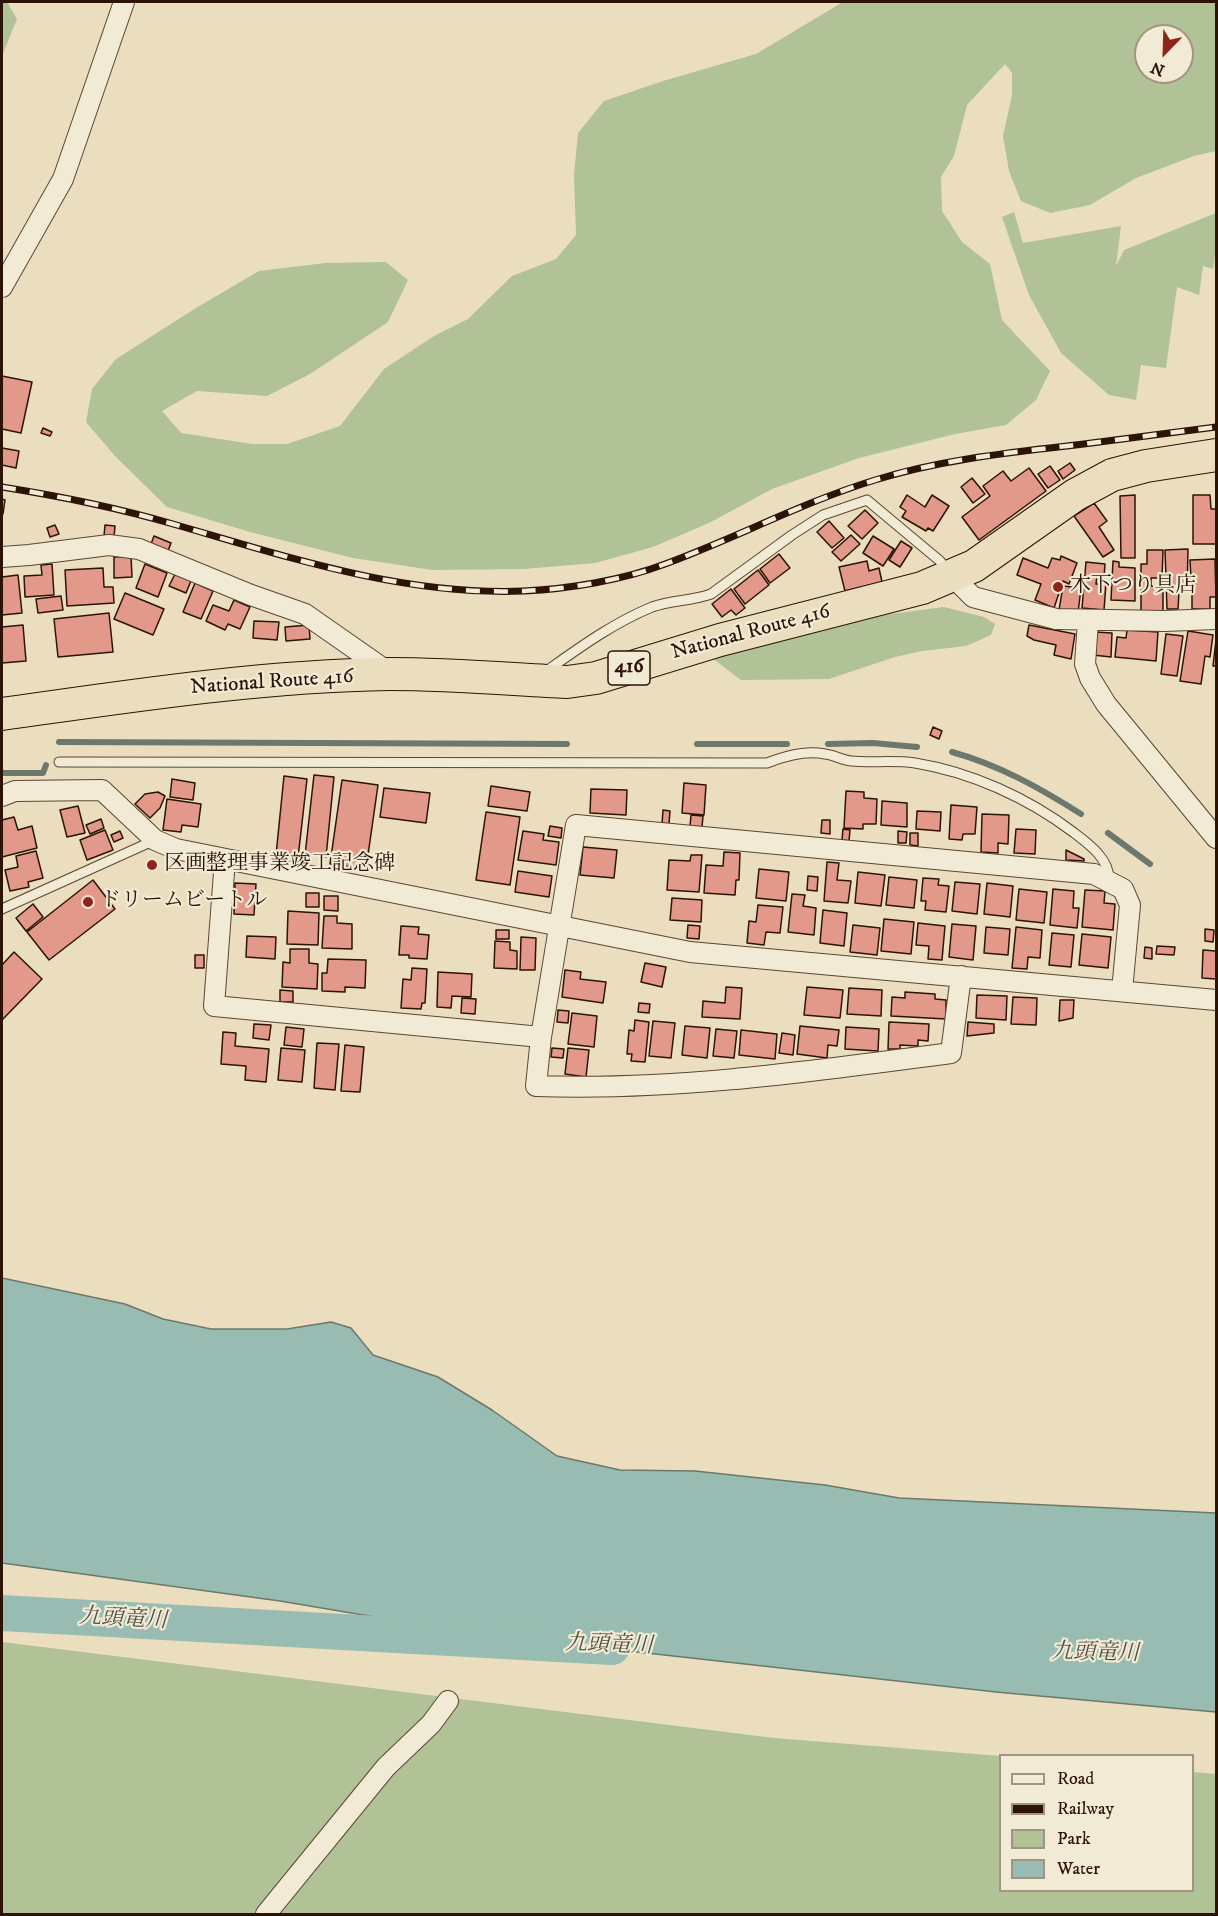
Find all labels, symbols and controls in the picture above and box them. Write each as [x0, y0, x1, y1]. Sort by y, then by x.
north arrow [1134, 24, 1194, 84]
text: N [1148, 57, 1168, 81]
place label: 木下つり具店 [1070, 574, 1196, 600]
marker: 木下つり具店 [1051, 580, 1065, 594]
street label: National Route 416 [669, 600, 833, 666]
road number: 416 [608, 651, 650, 685]
street label: National Route 416 [190, 665, 354, 701]
place label: 区画整理事業竣工記念碑 [164, 852, 395, 878]
marker: 区画整理事業竣工記念碑 [145, 858, 159, 872]
place label: ドリームビートル [100, 889, 267, 915]
marker: ドリームビートル [81, 895, 95, 909]
water label: 九頭竜川 [78, 1605, 168, 1635]
water label: 九頭竜川 [565, 1631, 653, 1661]
water label: 九頭竜川 [1051, 1640, 1139, 1668]
legend [999, 1754, 1194, 1892]
text: Road [1057, 1768, 1094, 1790]
text: Railway [1057, 1798, 1114, 1820]
text: Park [1057, 1828, 1091, 1850]
text: Water [1057, 1858, 1100, 1880]

